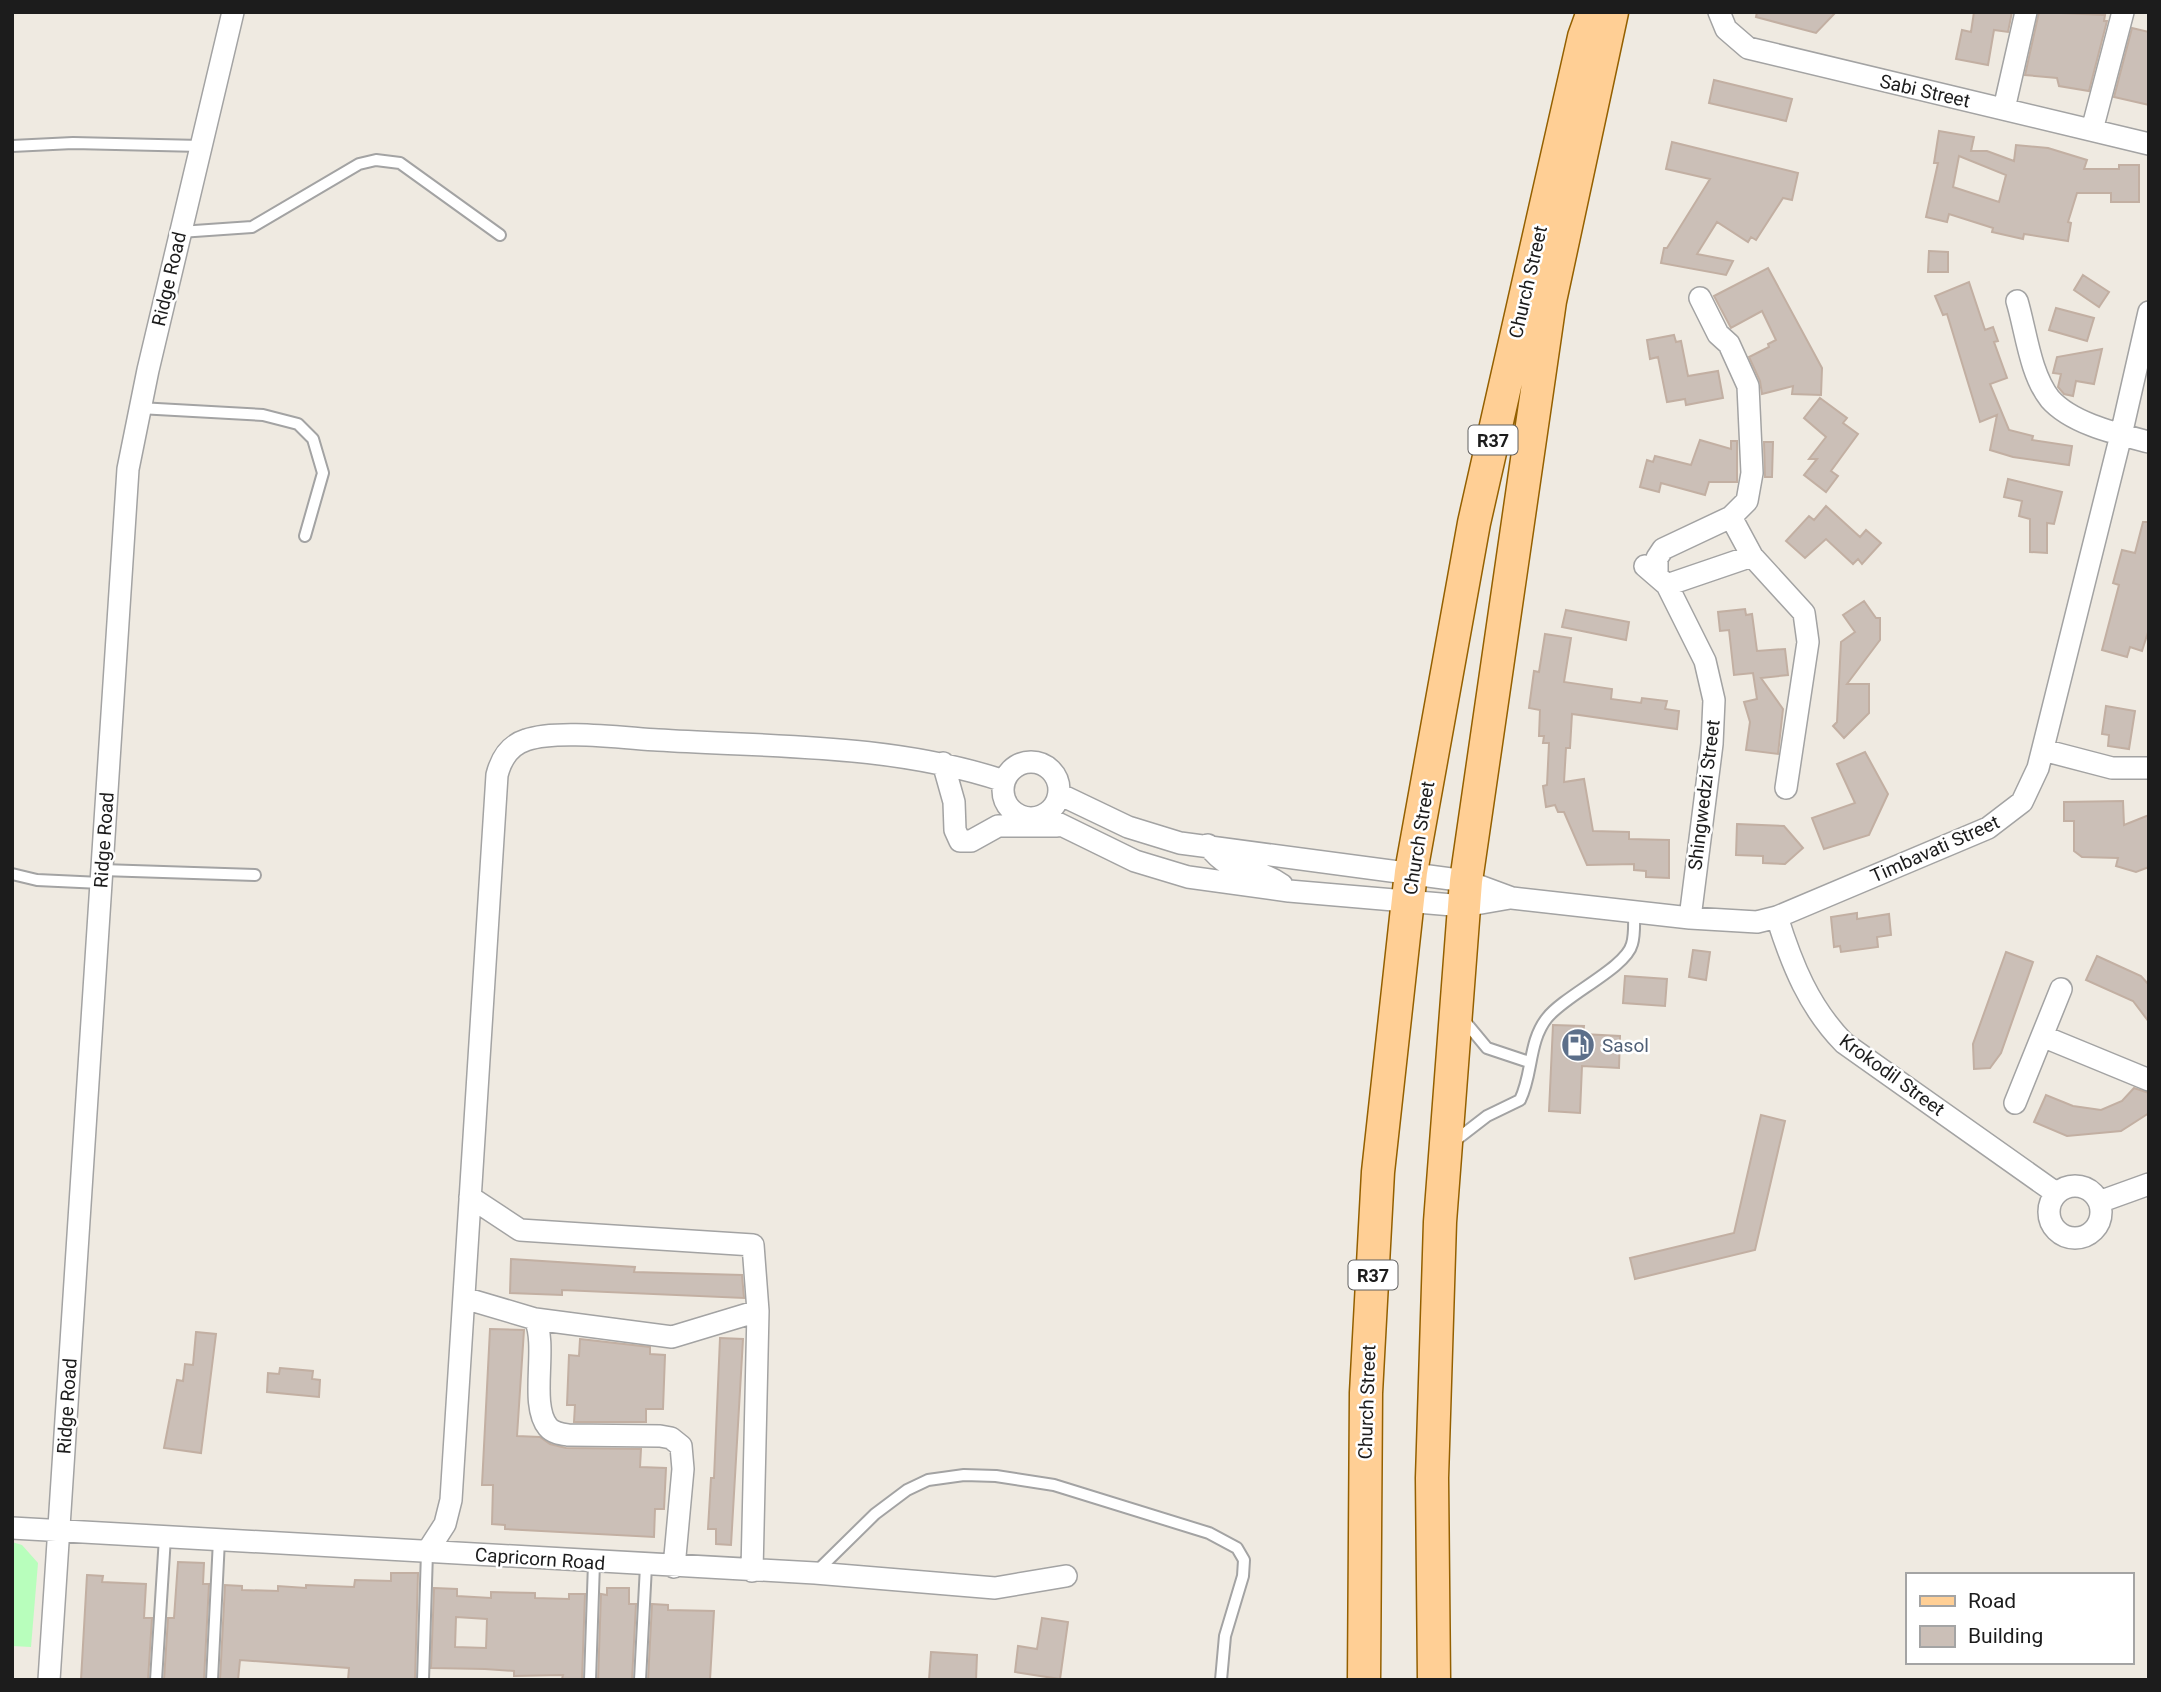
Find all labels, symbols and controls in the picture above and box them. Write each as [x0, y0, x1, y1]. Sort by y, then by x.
street label: Sabi Street [1878, 69, 1972, 113]
street label: Church Street [1504, 223, 1552, 341]
street label: Ridge Road [147, 230, 191, 328]
road number: R37 [1468, 426, 1518, 454]
street label: Shingwedzi Street [1683, 718, 1725, 872]
street label: Church Street [1399, 779, 1439, 897]
street label: Ridge Road [89, 791, 119, 889]
street label: Timbavati Street [1867, 810, 2003, 888]
fuel station icon: Sasol [1559, 1026, 1597, 1064]
street label: Krokodil Street [1835, 1029, 1949, 1121]
place label: Sasol [1602, 1034, 1649, 1057]
road number: R37 [1348, 1260, 1398, 1290]
street label: Church Street [1354, 1344, 1380, 1460]
street label: Ridge Road [52, 1357, 82, 1455]
street label: Capricorn Road [474, 1543, 606, 1575]
legend [1906, 1573, 2133, 1664]
text: Road [1968, 1589, 2016, 1613]
text: Building [1968, 1624, 2043, 1648]

